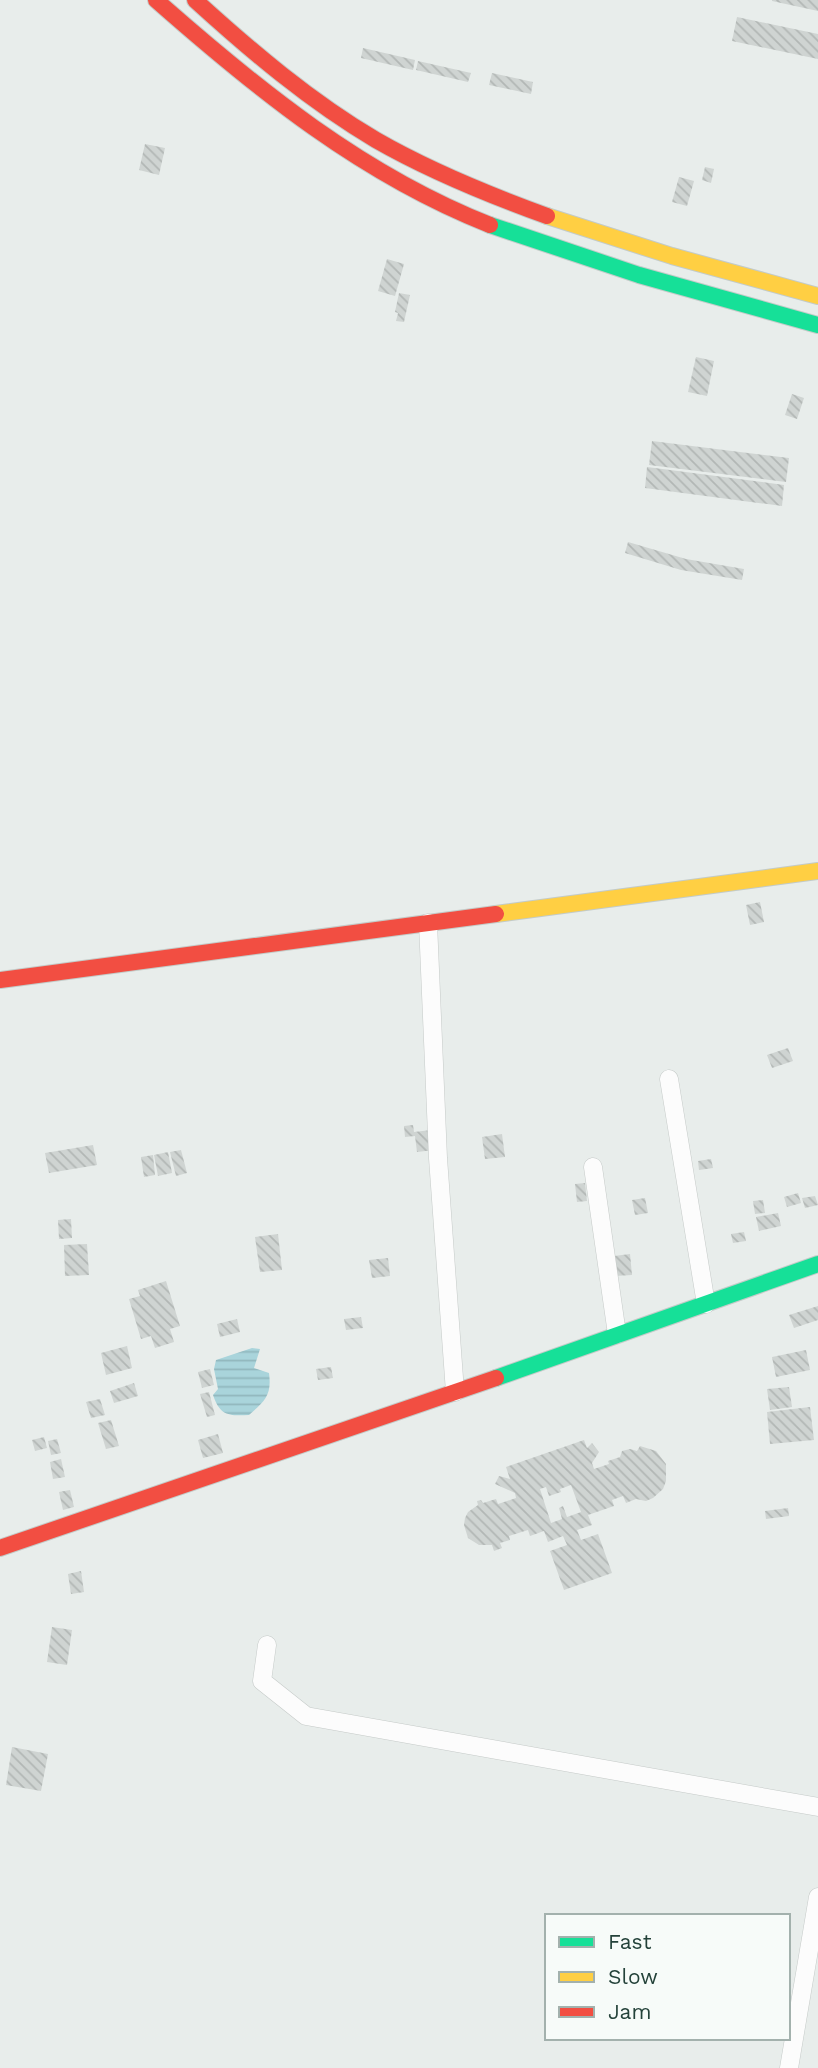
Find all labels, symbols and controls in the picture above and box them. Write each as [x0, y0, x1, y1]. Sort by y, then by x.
legend [545, 1914, 790, 2040]
text: Fast [608, 1929, 652, 1954]
text: Slow [608, 1964, 658, 1989]
text: Jam [608, 1999, 651, 2024]

